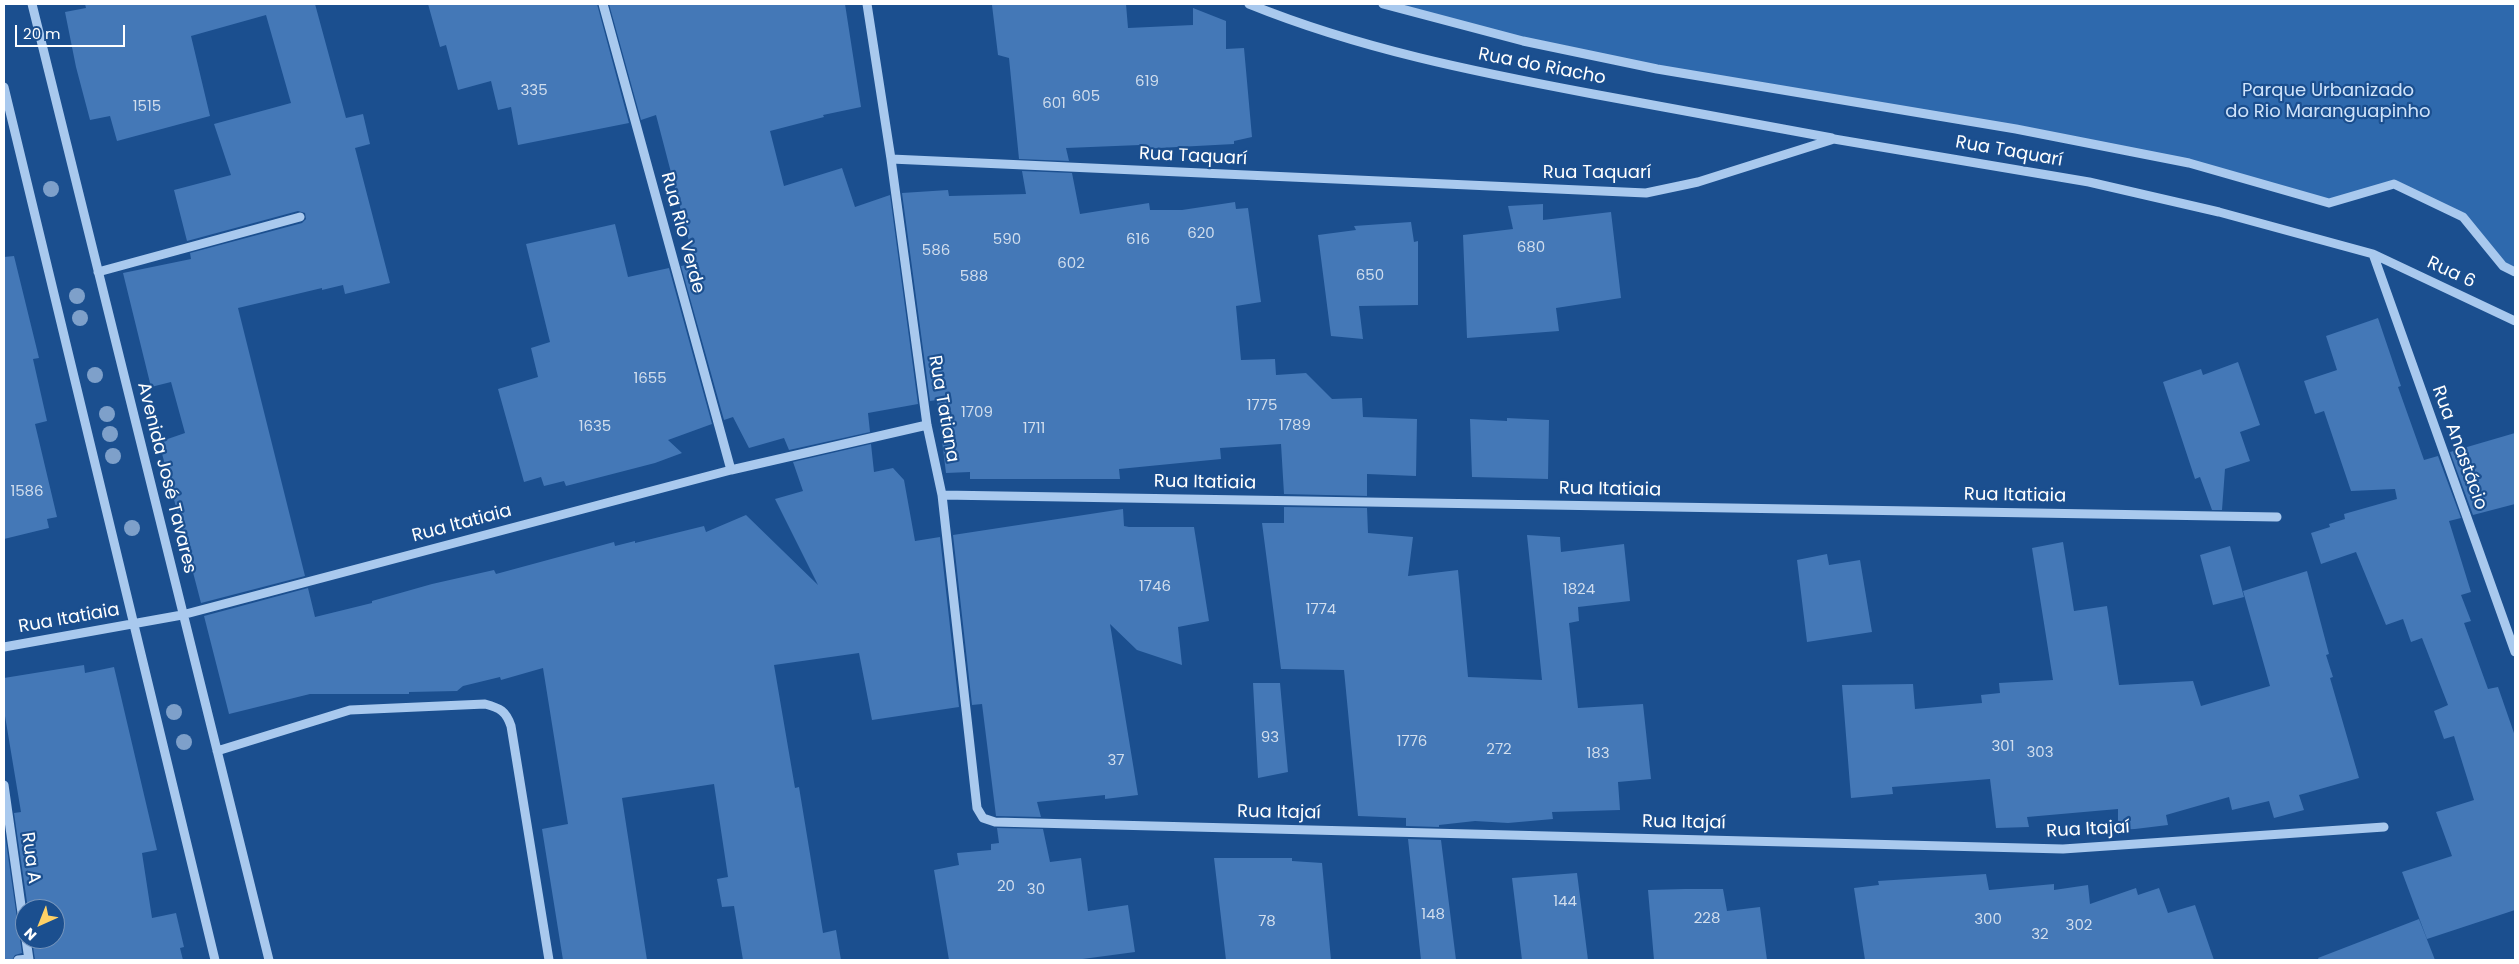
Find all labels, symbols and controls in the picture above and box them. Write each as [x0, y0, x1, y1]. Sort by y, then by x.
scale bar [18, 15, 128, 47]
text: 20 m [23, 23, 61, 44]
street label: Rua do Riacho [1476, 44, 1608, 90]
house number: 619 [1135, 73, 1159, 91]
park label: Parque Urbanizado do Rio Maranguapinho [2225, 80, 2431, 122]
house number: 335 [520, 82, 548, 100]
house number: 605 [1072, 88, 1100, 106]
house number: 601 [1042, 95, 1066, 113]
house number: 1515 [133, 98, 161, 116]
street label: Rua Taquarí [1954, 132, 2064, 172]
street label: Rua Taquarí [1138, 143, 1248, 171]
street label: Rua Taquarí [1543, 162, 1651, 184]
street label: Rua Rio Verde [655, 170, 709, 296]
house number: 620 [1187, 225, 1215, 243]
house number: 590 [993, 231, 1021, 249]
house number: 616 [1126, 231, 1150, 249]
house number: 680 [1517, 239, 1545, 257]
house number: 586 [922, 242, 950, 260]
street label: Rua 6 [2423, 252, 2479, 294]
house number: 602 [1057, 255, 1085, 273]
house number: 650 [1356, 267, 1384, 285]
house number: 588 [960, 268, 988, 286]
street label: Rua Tatiana [923, 354, 963, 464]
house number: 1655 [633, 370, 667, 388]
street label: Avenida José Tavares [132, 380, 200, 576]
street label: Rua Anastácio [2427, 383, 2491, 513]
house number: 1775 [1247, 397, 1277, 415]
house number: 1709 [961, 404, 993, 422]
house number: 1789 [1279, 417, 1311, 435]
house number: 1635 [579, 418, 611, 436]
house number: 1711 [1023, 420, 1045, 438]
street label: Rua Itatiaia [1154, 471, 1256, 495]
street label: Rua Itatiaia [1559, 478, 1661, 502]
house number: 1586 [10, 483, 44, 501]
street label: Rua Itatiaia [1964, 484, 2066, 508]
street label: Rua Itatiaia [410, 500, 514, 548]
house number: 1746 [1139, 578, 1171, 596]
house number: 1824 [1563, 581, 1595, 599]
street label: Rua Itatiaia [17, 599, 121, 639]
house number: 1774 [1306, 601, 1336, 619]
house number: 93 [1261, 729, 1279, 747]
house number: 1776 [1397, 733, 1427, 751]
house number: 301 [1991, 738, 2015, 756]
house number: 272 [1486, 741, 1512, 759]
house number: 303 [2026, 744, 2054, 762]
house number: 183 [1586, 745, 1610, 763]
house number: 37 [1107, 752, 1125, 770]
street label: Rua Itajaí [1237, 801, 1321, 825]
street label: Rua Itajaí [1642, 811, 1726, 835]
street label: Rua Itajaí [2046, 817, 2130, 843]
street label: Rua A [16, 831, 44, 885]
house number: 20 [997, 878, 1015, 896]
house number: 30 [1027, 881, 1045, 899]
house number: 144 [1553, 893, 1577, 911]
north arrow [15, 899, 65, 949]
house number: 148 [1421, 906, 1445, 924]
house number: 228 [1694, 910, 1720, 928]
house number: 300 [1974, 911, 2002, 929]
house number: 78 [1258, 913, 1276, 931]
house number: 302 [2066, 917, 2092, 935]
text: N [20, 923, 41, 945]
house number: 32 [2031, 926, 2049, 944]

